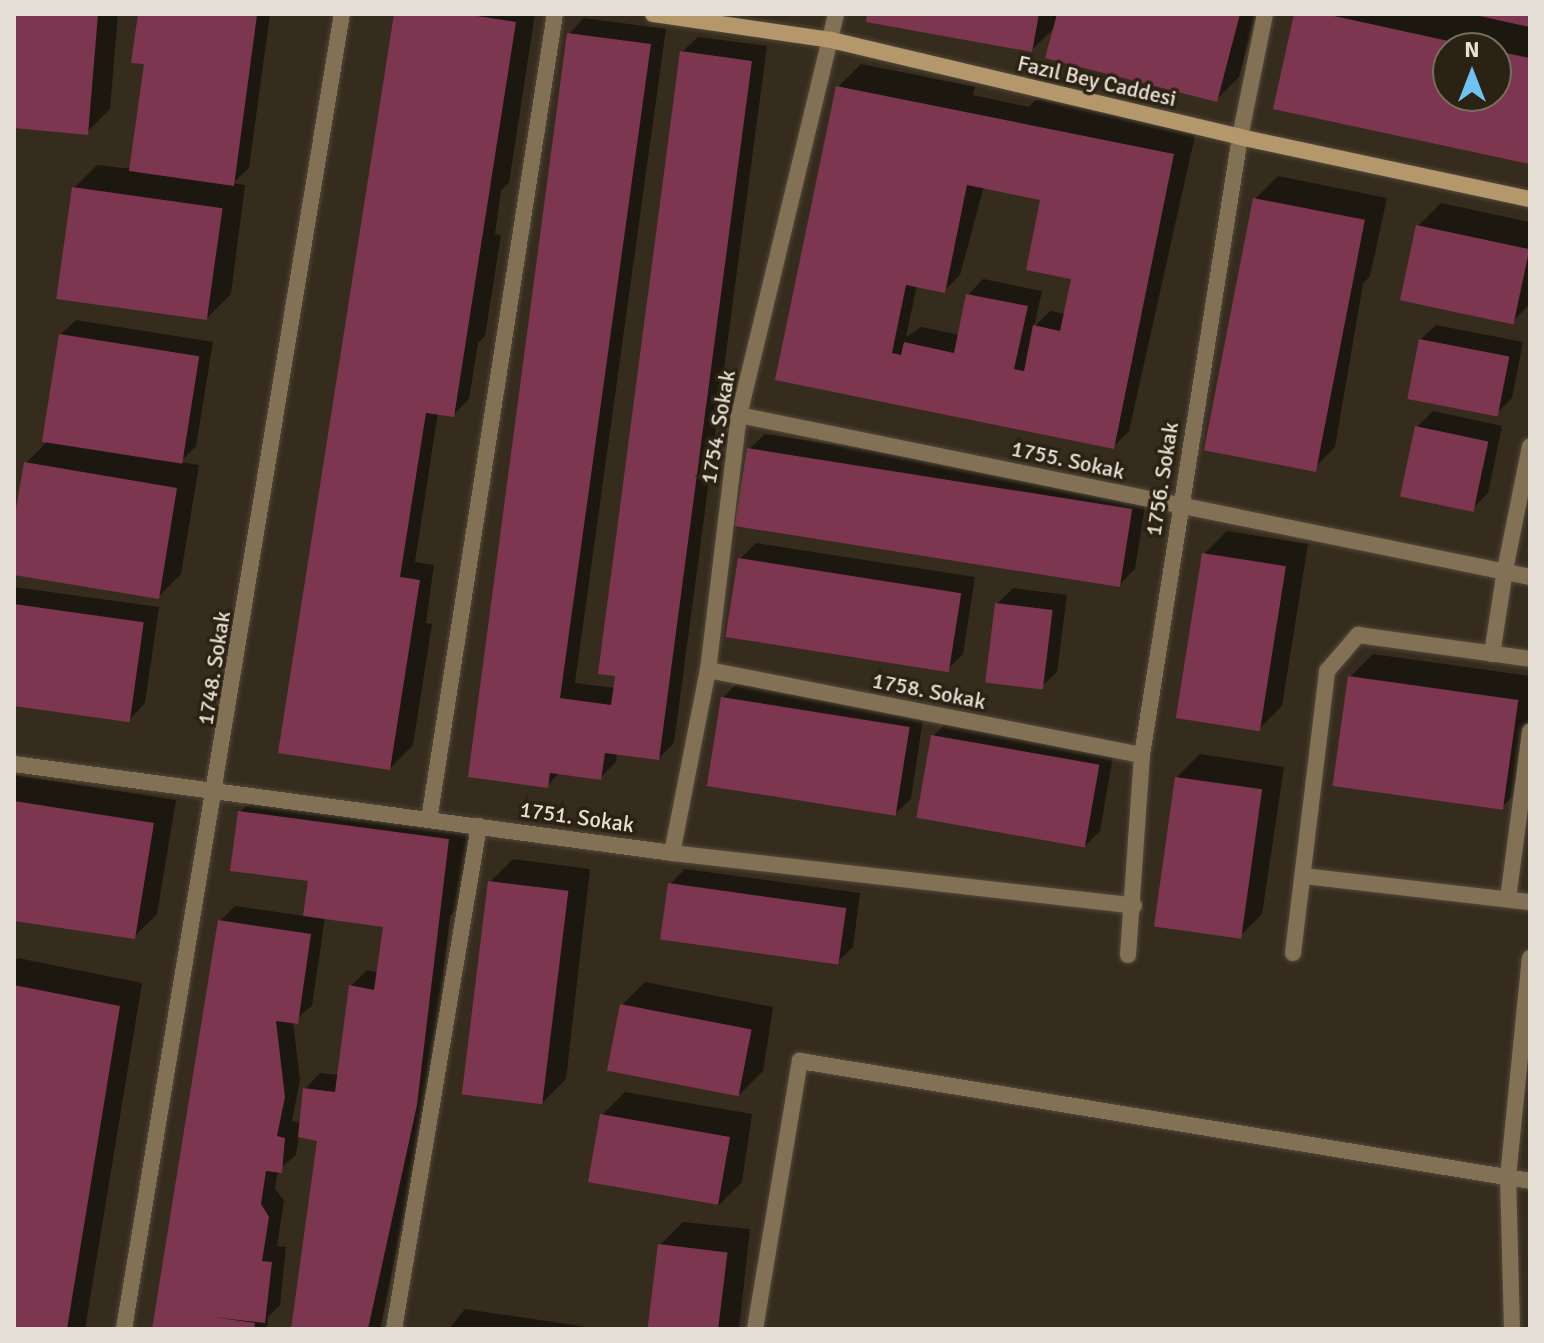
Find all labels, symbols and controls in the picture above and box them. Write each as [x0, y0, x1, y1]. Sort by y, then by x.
north arrow [1432, 32, 1512, 112]
text: N [1464, 36, 1480, 63]
street label: Fazıl Bey Caddesi [1015, 50, 1179, 112]
street label: 1754. Sokak [695, 368, 741, 486]
street label: 1756. Sokak [1140, 420, 1184, 538]
street label: 1755. Sokak [1009, 435, 1127, 485]
street label: 1748. Sokak [192, 609, 236, 727]
street label: 1758. Sokak [870, 667, 988, 715]
street label: 1751. Sokak [518, 796, 636, 838]

